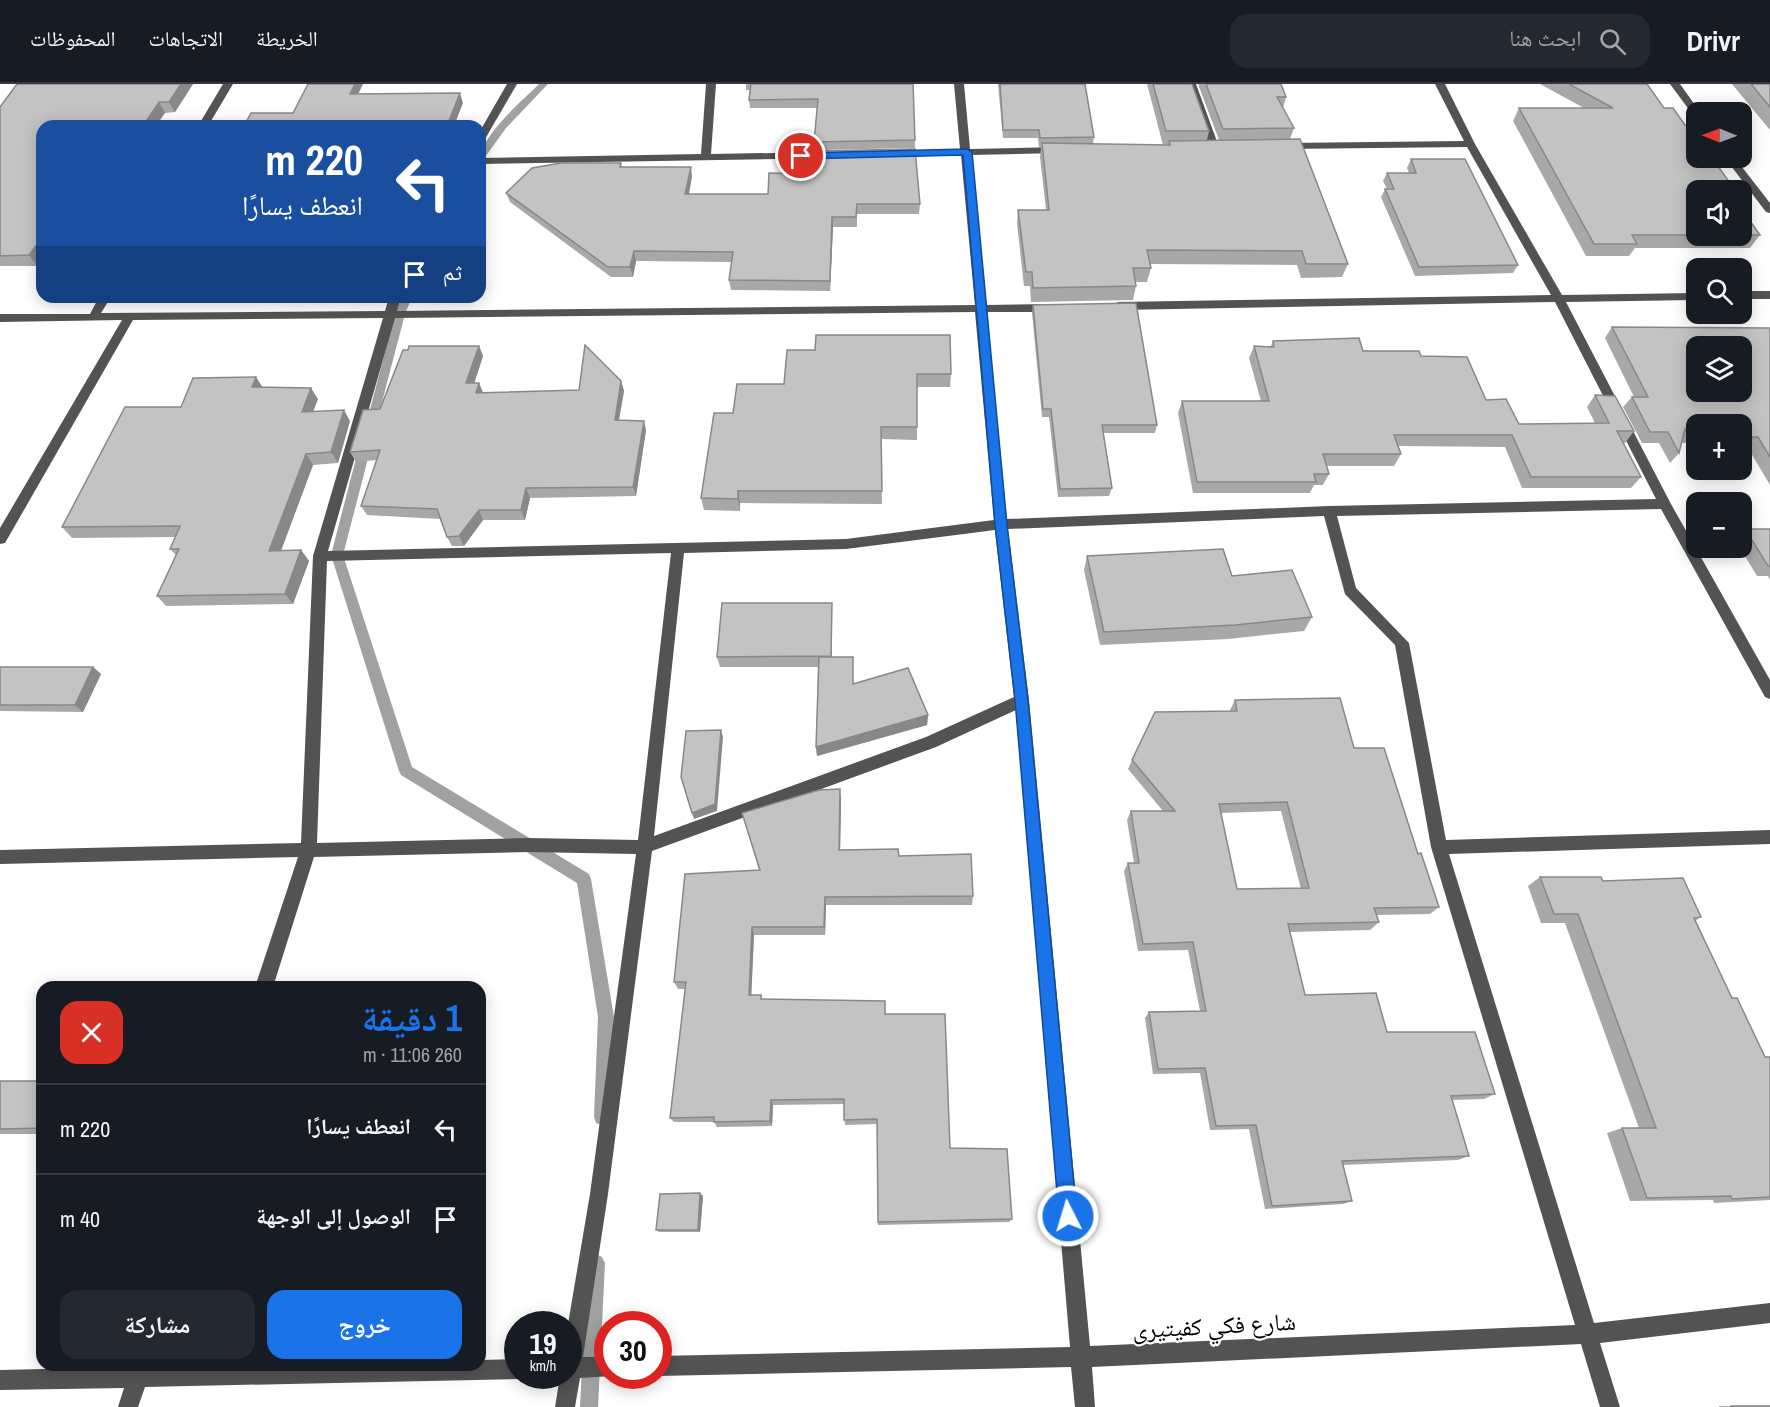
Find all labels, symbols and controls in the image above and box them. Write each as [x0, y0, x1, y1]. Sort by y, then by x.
search box [1230, 14, 1650, 68]
text: Drivr [1686, 22, 1740, 60]
text: ابحث هنا [1509, 23, 1581, 53]
text: المحفوظات [30, 24, 115, 53]
text: الاتجاهات [148, 24, 223, 53]
text: الخريطة [256, 24, 318, 53]
icon: search [1596, 25, 1629, 58]
north arrow [1686, 102, 1752, 168]
map controls [1686, 102, 1752, 558]
pin [775, 130, 826, 181]
text: 220 m [265, 132, 363, 188]
icon: arrive [784, 139, 817, 172]
icon: left [384, 144, 462, 222]
button: sound [1686, 180, 1752, 246]
text: انعطف يسارًا [242, 187, 363, 223]
text: ثم [443, 257, 462, 287]
icon: arrive [398, 258, 431, 291]
button: search [1686, 258, 1752, 324]
button: layers [1686, 336, 1752, 402]
button: + [1686, 414, 1752, 480]
button: − [1686, 492, 1752, 558]
text: 1 دقيقة [362, 994, 462, 1042]
button: close [60, 1001, 123, 1064]
text: 260 m · 11:06 [363, 1041, 462, 1068]
text: انعطف يسارًا [306, 1111, 411, 1141]
icon: left [429, 1113, 462, 1146]
text: 220 m [60, 1114, 110, 1144]
position arrow [1036, 1184, 1100, 1248]
text: الوصول إلى الوجهة [256, 1201, 411, 1231]
icon: arrive [429, 1203, 462, 1236]
text: 40 m [60, 1204, 100, 1234]
button: مشاركة [60, 1290, 255, 1359]
button: خروج [267, 1290, 462, 1359]
street label: شارع فكي كفيتيرى [1131, 1305, 1297, 1349]
speed limit sign: 30 [594, 1311, 672, 1389]
text: 19 [529, 1323, 557, 1363]
text: km/h [530, 1355, 556, 1376]

